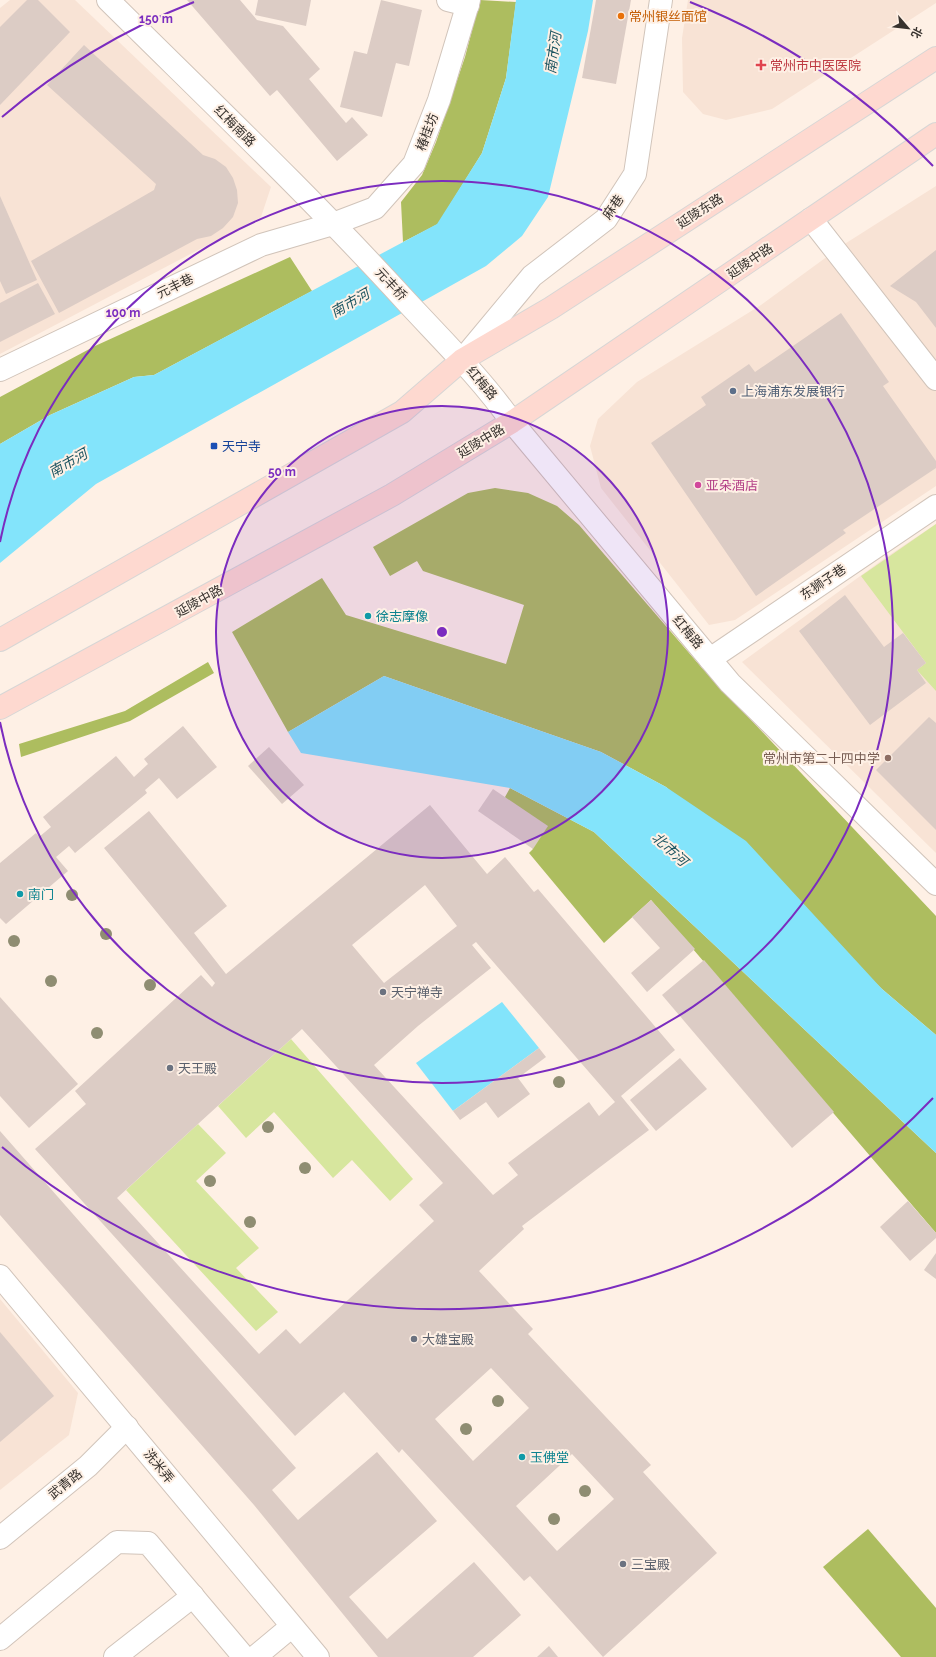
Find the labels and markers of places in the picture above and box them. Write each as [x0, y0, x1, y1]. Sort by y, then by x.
place label: 常州银丝面馆 [629, 9, 707, 24]
marker: 常州银丝面馆 [616, 11, 626, 21]
place label: 常州市中医医院 [770, 58, 861, 73]
marker: 常州市中医医院 [755, 59, 767, 71]
place label: 上海浦东发展银行 [741, 384, 845, 399]
marker: 上海浦东发展银行 [728, 386, 738, 396]
place label: 天宁寺 [222, 439, 261, 454]
marker: 天宁寺 [209, 441, 219, 451]
place label: 亚朵酒店 [706, 478, 758, 493]
marker: 亚朵酒店 [693, 480, 703, 490]
place label: 徐志摩像 [376, 609, 428, 624]
marker: 徐志摩像 [363, 611, 373, 621]
centre of rings [435, 625, 449, 639]
place label: 常州市第二十四中学 [763, 751, 880, 766]
marker: 常州市第二十四中学 [883, 753, 893, 763]
place label: 南门 [28, 887, 54, 902]
marker: 南门 [15, 889, 25, 899]
place label: 天宁禅寺 [391, 985, 443, 1000]
marker: 天宁禅寺 [378, 987, 388, 997]
place label: 天王殿 [178, 1061, 217, 1076]
marker: 天王殿 [165, 1063, 175, 1073]
place label: 大雄宝殿 [422, 1332, 474, 1347]
marker: 大雄宝殿 [409, 1334, 419, 1344]
place label: 玉佛堂 [530, 1450, 569, 1465]
marker: 玉佛堂 [517, 1452, 527, 1462]
place label: 三宝殿 [631, 1557, 670, 1572]
marker: 三宝殿 [618, 1559, 628, 1569]

